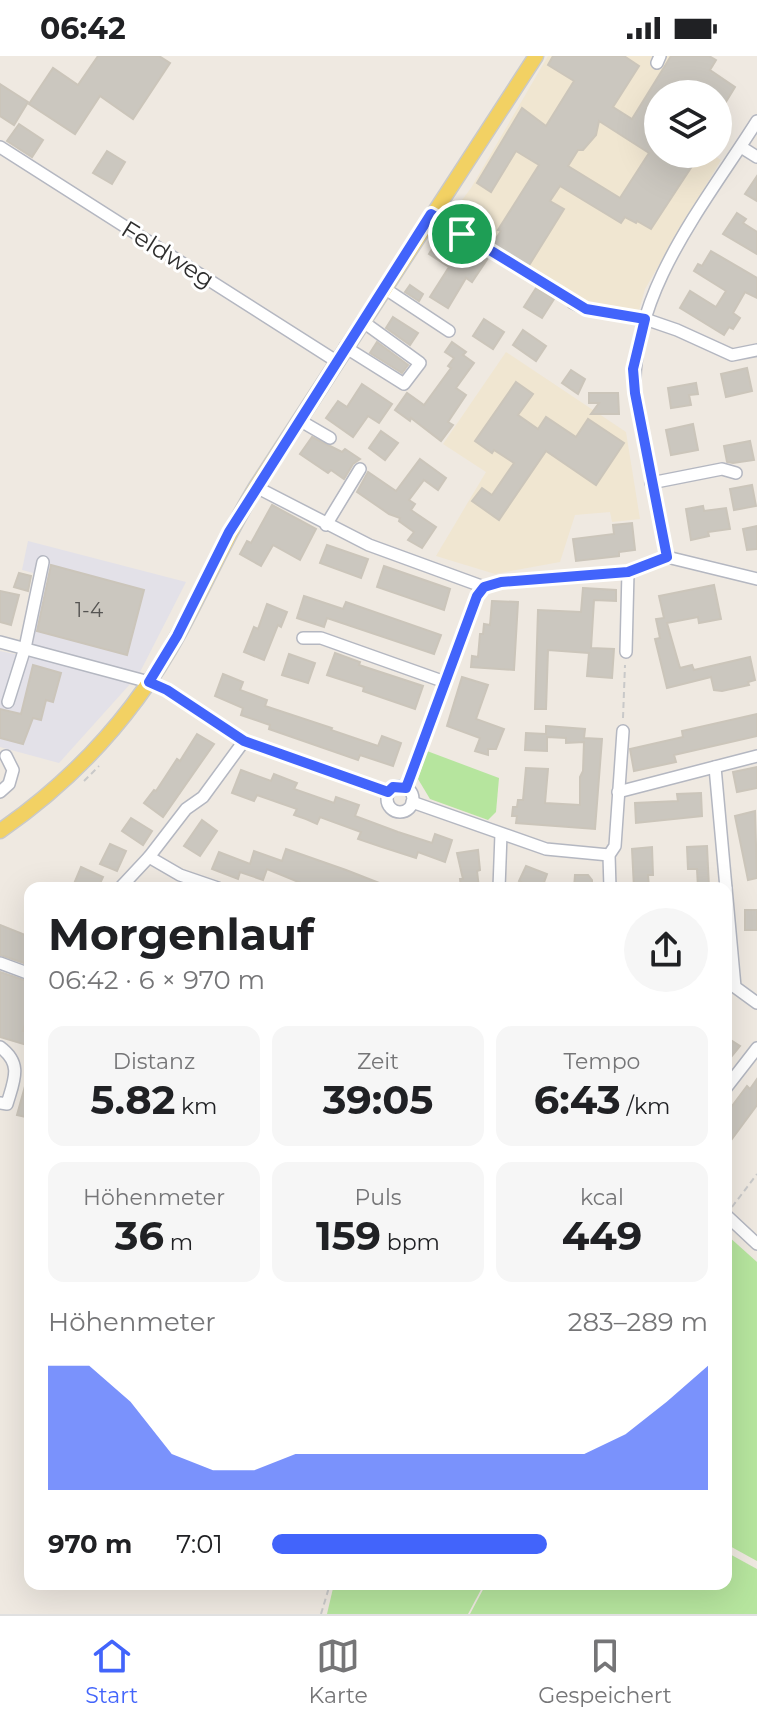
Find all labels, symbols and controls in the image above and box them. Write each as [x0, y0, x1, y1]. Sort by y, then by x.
text: 06:42 [40, 10, 126, 47]
map controls [644, 80, 732, 168]
button: layers [644, 80, 732, 168]
pin [428, 200, 496, 268]
icon: arrive [440, 212, 484, 256]
street label: Feldweg [116, 214, 220, 294]
house number: 1-4 [75, 598, 103, 622]
text: Morgenlauf [48, 907, 314, 961]
button: share [624, 908, 708, 992]
text: 06:42 · 6 × 970 m [48, 964, 265, 996]
text: Distanz [113, 1048, 195, 1075]
text: Zeit [357, 1048, 399, 1075]
text: Tempo [564, 1048, 640, 1075]
text: 5.82 [91, 1075, 175, 1124]
text: 39:05 [323, 1075, 433, 1124]
text: 6:43 [534, 1075, 621, 1124]
text: km [175, 1093, 217, 1120]
text: /km [621, 1093, 670, 1120]
text: Höhenmeter [83, 1184, 225, 1211]
text: Puls [354, 1184, 402, 1211]
text: kcal [580, 1184, 624, 1211]
text: 36 [115, 1211, 164, 1260]
text: 159 [316, 1211, 381, 1260]
text: 449 [562, 1211, 642, 1260]
text: m [164, 1229, 193, 1256]
text: bpm [381, 1229, 440, 1256]
text: Höhenmeter [48, 1306, 216, 1338]
text: 283–289 m [568, 1306, 708, 1338]
text: 970 m [48, 1528, 132, 1560]
text: 7:01 [176, 1528, 223, 1560]
tab: Start [85, 1634, 138, 1709]
tab: Karte [309, 1634, 368, 1709]
tab: Gespeichert [538, 1634, 672, 1709]

